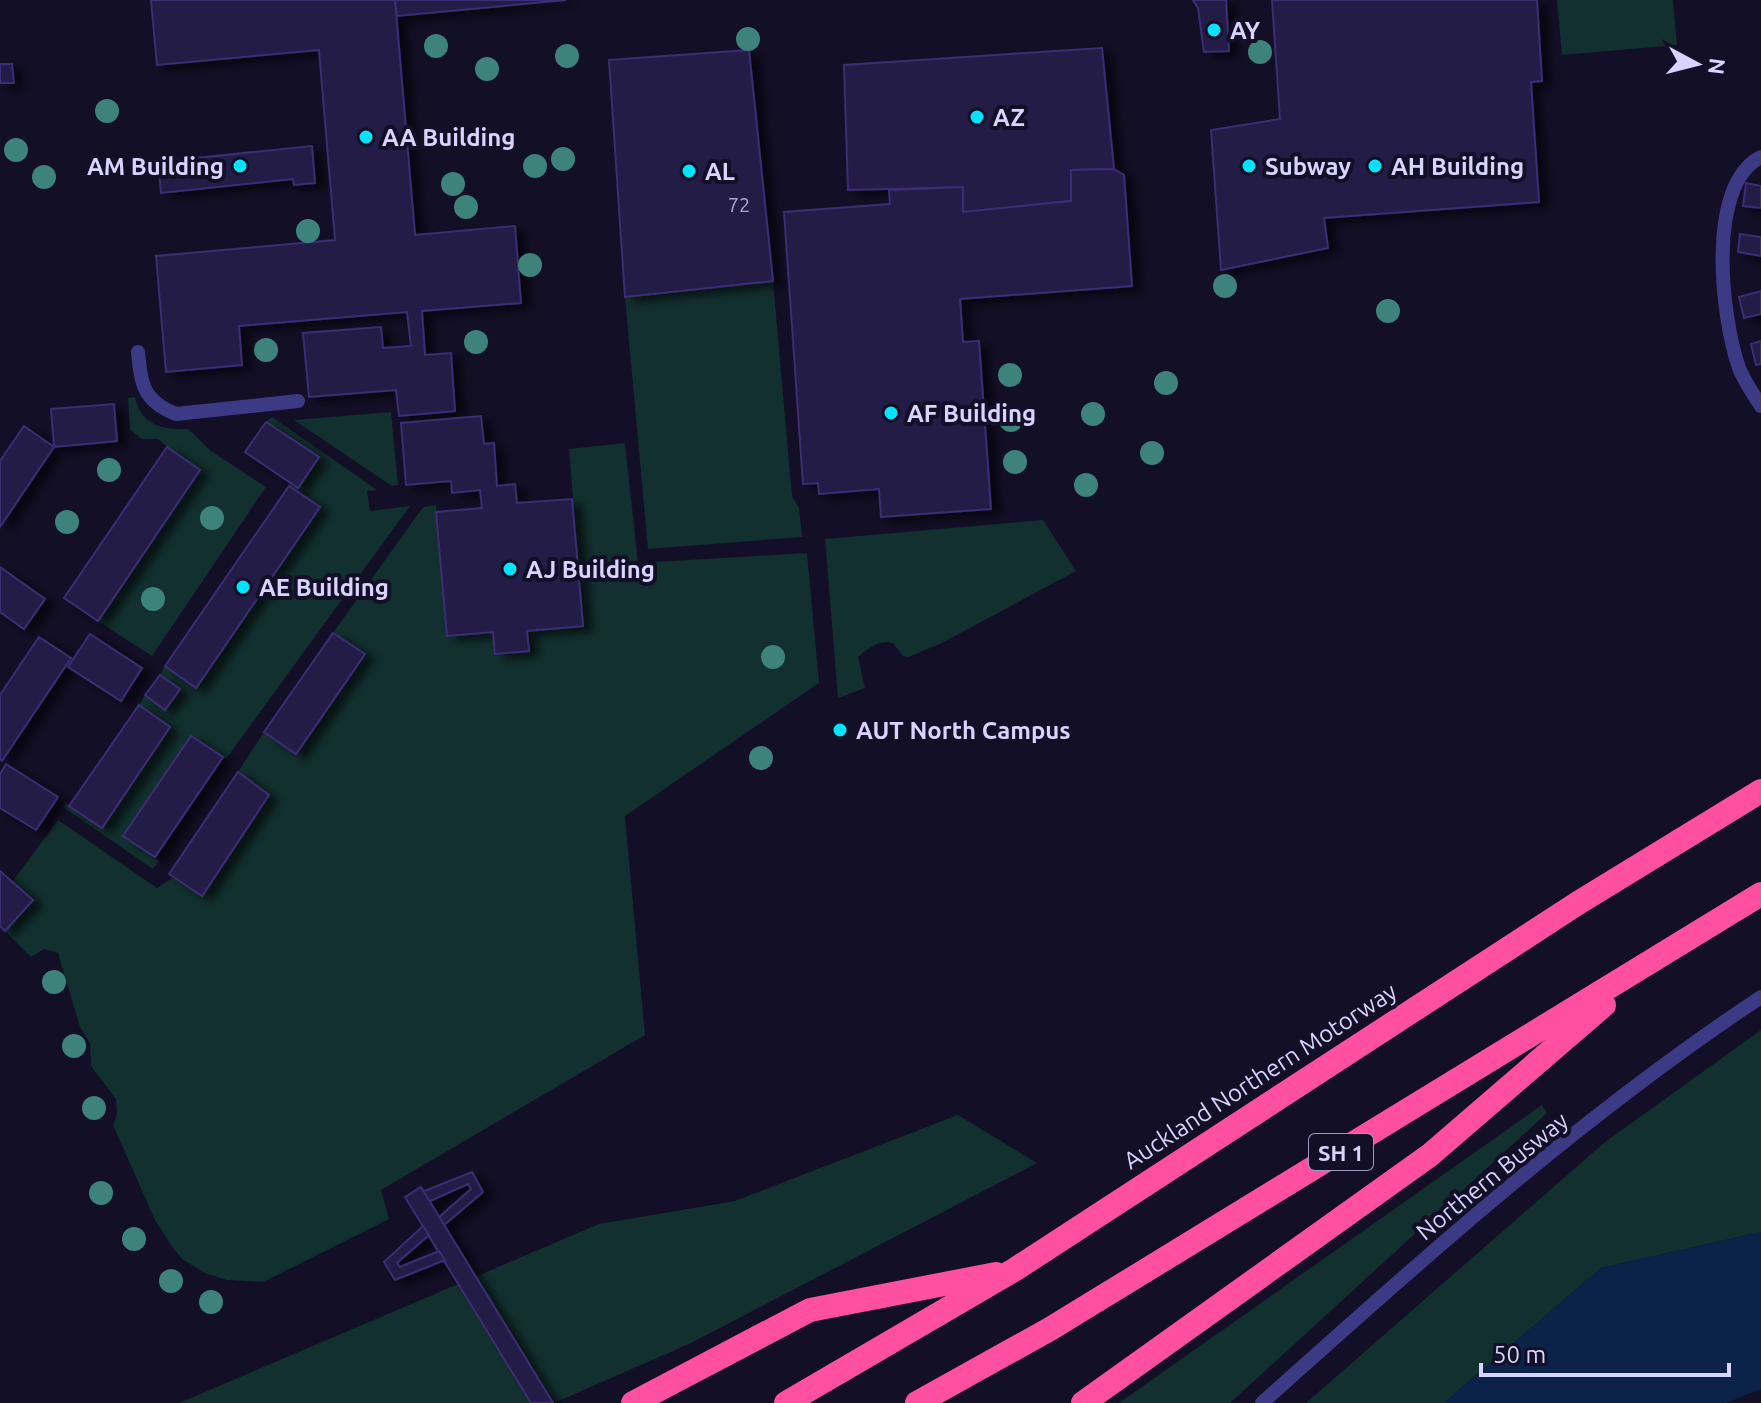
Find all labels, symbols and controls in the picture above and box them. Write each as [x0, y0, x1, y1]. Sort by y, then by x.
place label: AY [1230, 17, 1261, 44]
marker: AY [1205, 21, 1223, 39]
north arrow [1657, 24, 1737, 104]
text: N [1704, 57, 1731, 76]
place label: AZ [993, 104, 1025, 131]
marker: AZ [968, 108, 986, 126]
place label: AA Building [382, 124, 515, 151]
marker: AA Building [357, 128, 375, 146]
place label: AM Building [87, 153, 224, 180]
place label: Subway [1265, 153, 1351, 180]
place label: AH Building [1391, 153, 1524, 180]
marker: AM Building [231, 157, 249, 175]
marker: Subway [1240, 157, 1258, 175]
marker: AH Building [1366, 157, 1384, 175]
place label: AL [705, 158, 735, 185]
marker: AL [680, 162, 698, 180]
house number: 72 [728, 193, 750, 216]
place label: AF Building [907, 400, 1036, 427]
marker: AF Building [882, 404, 900, 422]
place label: AJ Building [526, 556, 655, 583]
marker: AJ Building [501, 560, 519, 578]
place label: AE Building [259, 574, 389, 601]
marker: AE Building [234, 578, 252, 596]
place label: AUT North Campus [856, 717, 1071, 744]
marker: AUT North Campus [831, 721, 849, 739]
street label: Auckland Northern Motorway [1119, 977, 1402, 1174]
street label: Northern Busway [1411, 1106, 1573, 1245]
road number: SH 1 [1309, 1134, 1373, 1170]
scale bar [1481, 1327, 1729, 1377]
text: 50 m [1493, 1341, 1546, 1368]

